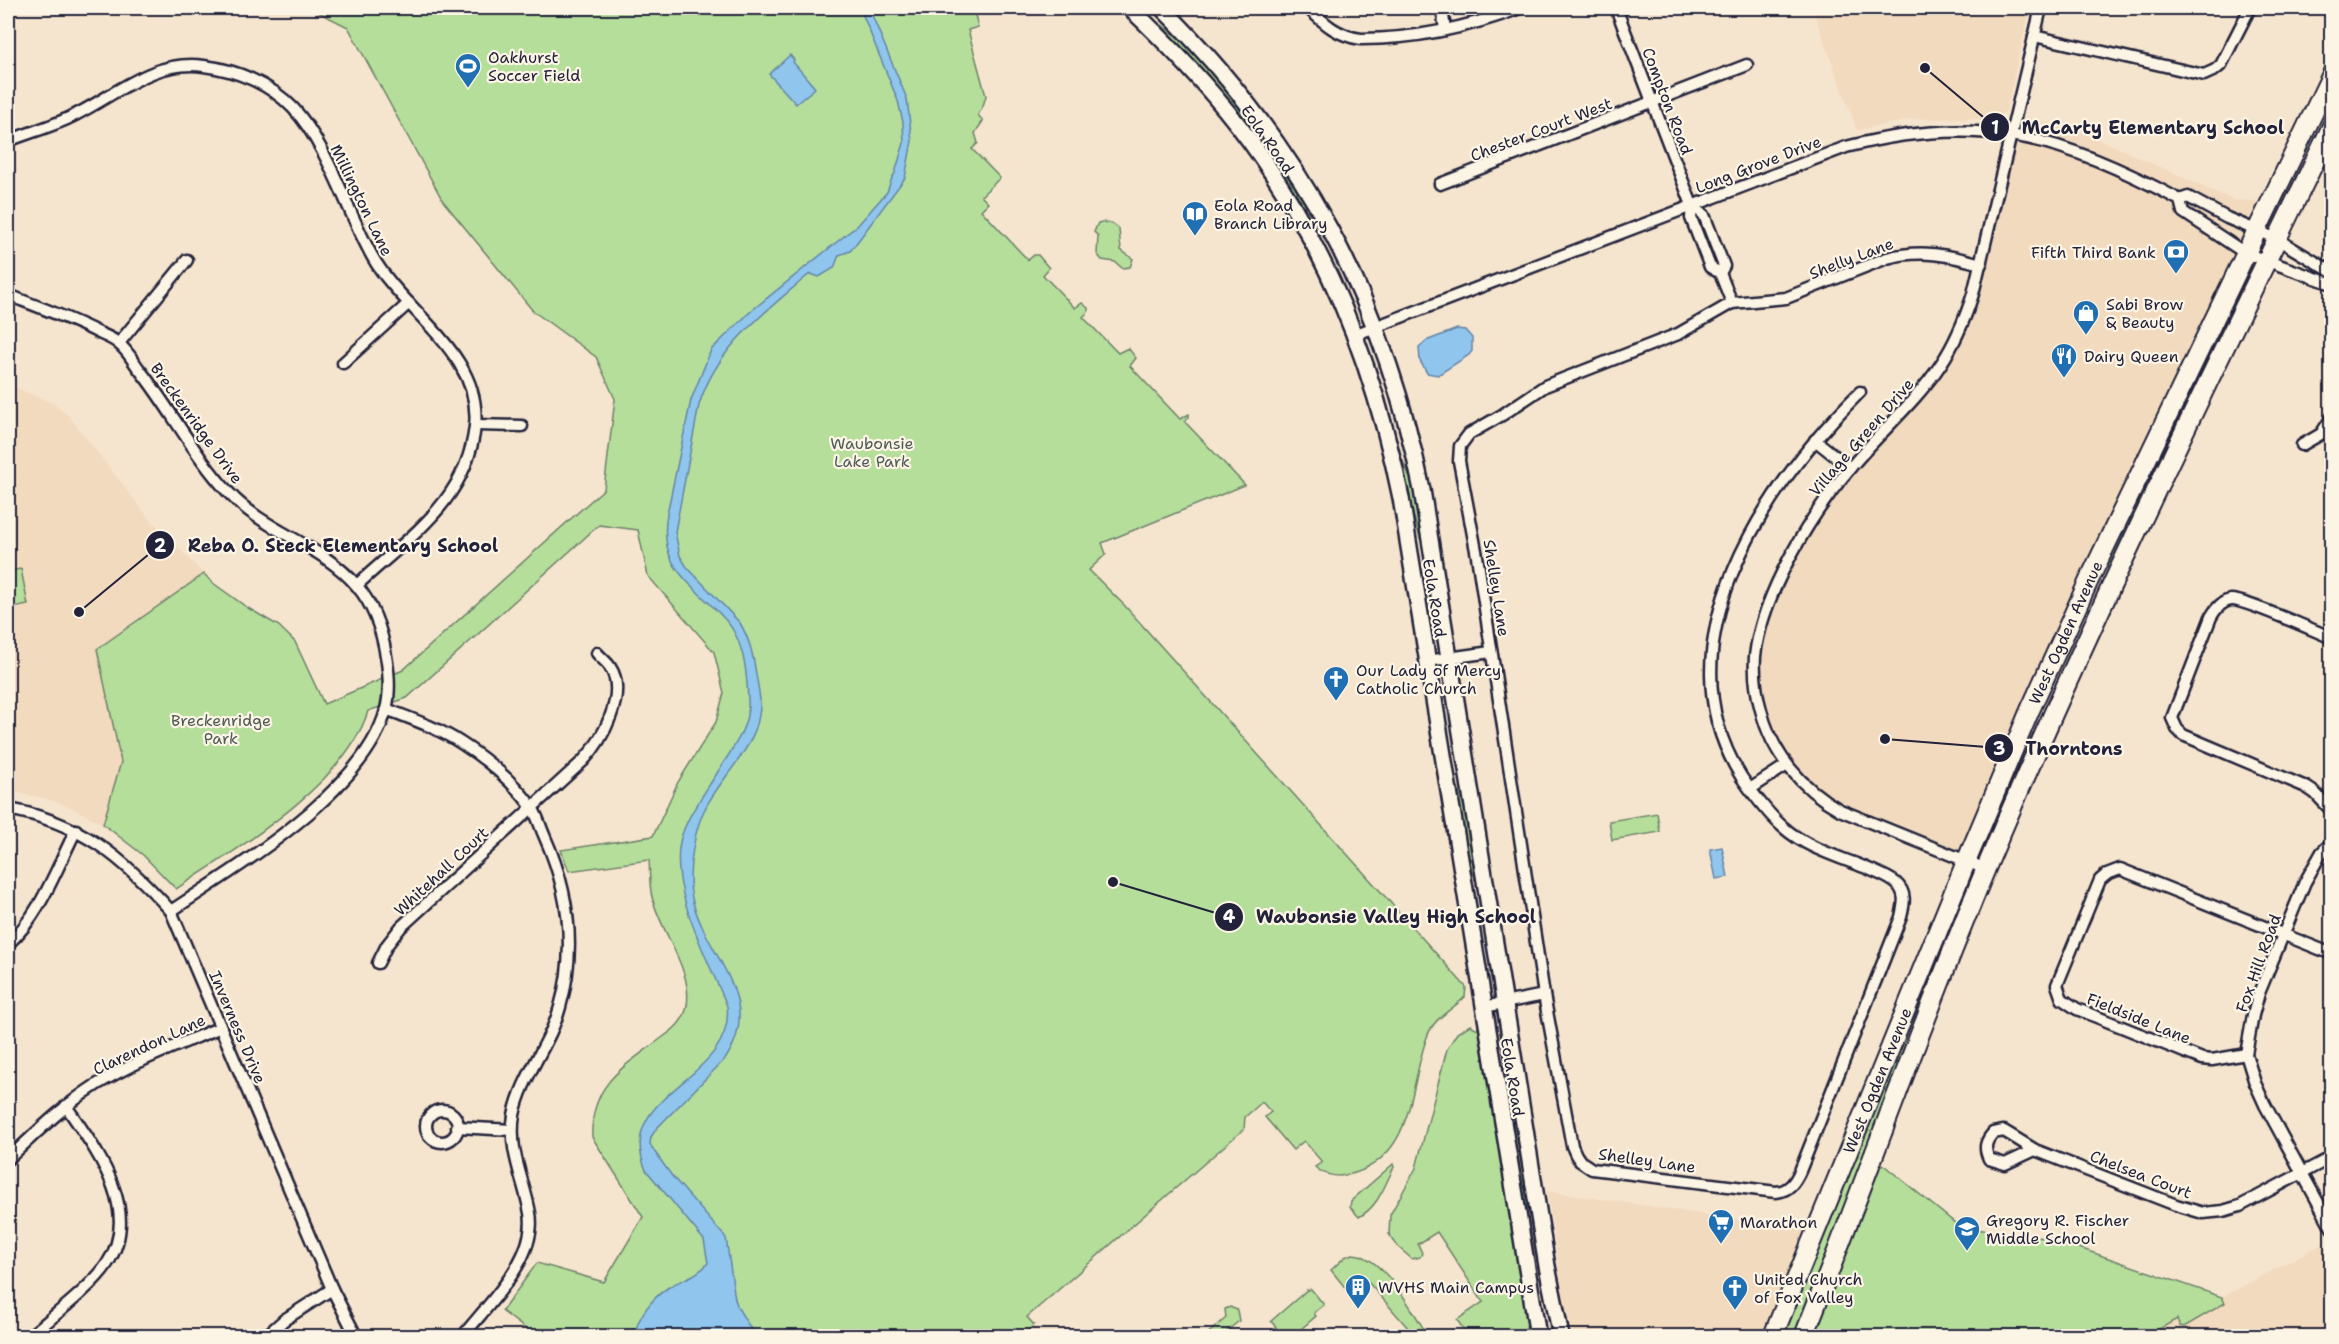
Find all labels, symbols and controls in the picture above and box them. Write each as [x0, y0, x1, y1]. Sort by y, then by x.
street label: Compton Road [1637, 44, 1698, 158]
place label: Oakhurst Soccer Field [488, 47, 580, 86]
sports icon: Oakhurst Soccer Field [453, 51, 483, 89]
street label: Chester Court West [1467, 93, 1615, 166]
street label: Eola Road [1236, 101, 1299, 178]
callout: McCarty Elementary School [1980, 109, 2296, 145]
text: 1 [1991, 116, 1999, 140]
text: McCarty Elementary School [2022, 116, 2284, 140]
street label: Long Grove Drive [1692, 131, 1824, 198]
street label: Millington Lane [325, 141, 398, 259]
place label: Eola Road Branch Library [1214, 195, 1327, 234]
library icon: Eola Road Branch Library [1180, 199, 1210, 237]
street label: Shelly Lane [1806, 233, 1896, 284]
bank icon: Fifth Third Bank [2161, 237, 2191, 275]
place label: Fifth Third Bank [2031, 242, 2156, 263]
place label: Sabi Brow & Beauty [2106, 294, 2183, 333]
shop icon: Sabi Brow & Beauty [2071, 298, 2101, 336]
restaurant icon: Dairy Queen [2049, 341, 2079, 379]
place label: Dairy Queen [2084, 346, 2179, 367]
street label: Breckenridge Drive [146, 359, 248, 488]
street label: Village Green Drive [1804, 374, 1918, 501]
park label: Waubonsie Lake Park [830, 433, 914, 472]
callout: Reba O. Steck Elementary School [145, 527, 510, 563]
text: 2 [154, 534, 167, 558]
text: Reba O. Steck Elementary School [188, 534, 498, 558]
street label: Shelley Lane [1478, 538, 1515, 638]
street label: Eola Road [1418, 557, 1451, 639]
street label: West Ogden Avenue [2024, 557, 2108, 708]
place label: Our Lady of Mercy Catholic Church [1356, 660, 1501, 699]
church icon: Our Lady of Mercy Catholic Church [1321, 664, 1351, 702]
park label: Breckenridge Park [171, 710, 271, 749]
callout: Thorntons [1984, 730, 2135, 766]
text: 3 [1993, 737, 2005, 761]
text: Thorntons [2025, 737, 2123, 761]
street label: Whitehall Court [390, 822, 493, 921]
callout: Waubonsie Valley High School [1214, 899, 1548, 935]
text: 4 [1223, 905, 1236, 929]
text: Waubonsie Valley High School [1256, 905, 1536, 929]
street label: Fox Hill Road [2231, 911, 2286, 1015]
street label: Inverness Drive [204, 967, 271, 1087]
street label: Fieldside Lane [2084, 988, 2194, 1049]
street label: West Ogden Avenue [1838, 1005, 1917, 1157]
street label: Clarendon Lane [90, 1009, 209, 1080]
street label: Eola Road [1496, 1036, 1529, 1118]
street label: Shelley Lane [1597, 1143, 1697, 1178]
street label: Chelsea Court [2087, 1145, 2195, 1204]
supermarket icon: Marathon [1706, 1207, 1736, 1245]
place label: Gregory R. Fischer Middle School [1986, 1210, 2129, 1249]
place label: Marathon [1740, 1212, 1817, 1233]
school or university icon: Gregory R. Fischer Middle School [1952, 1214, 1982, 1252]
place label: United Church of Fox Valley [1754, 1269, 1863, 1308]
building icon: WVHS Main Campus [1343, 1272, 1373, 1310]
church icon: United Church of Fox Valley [1720, 1273, 1750, 1311]
place label: WVHS Main Campus [1378, 1277, 1534, 1298]

